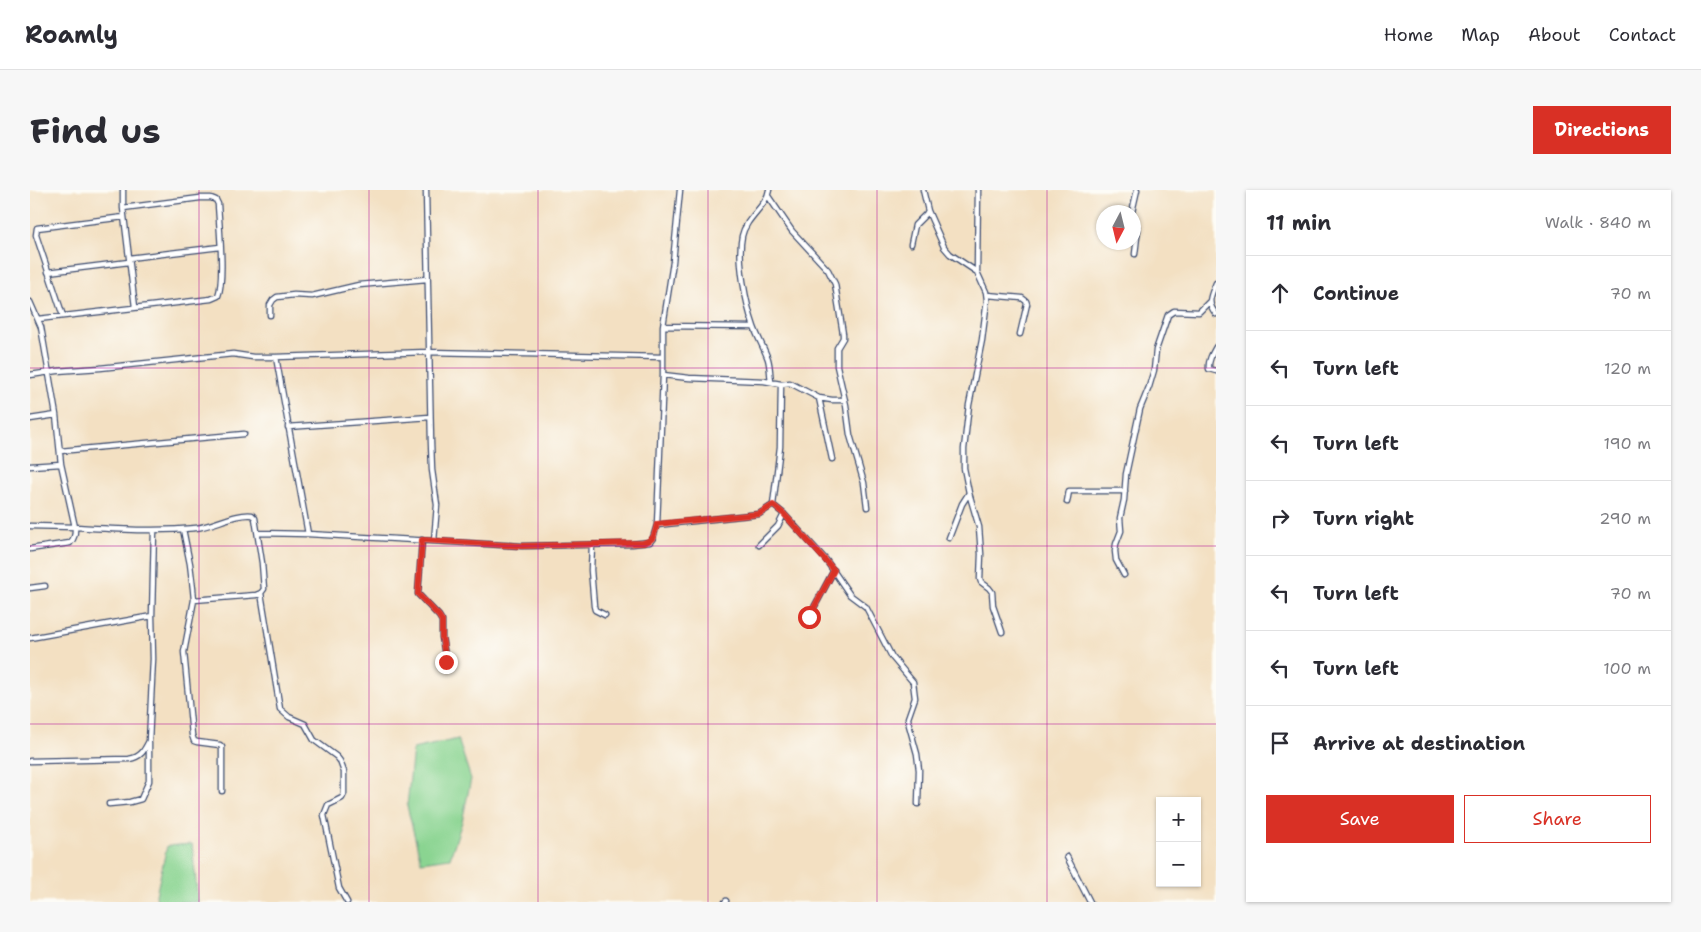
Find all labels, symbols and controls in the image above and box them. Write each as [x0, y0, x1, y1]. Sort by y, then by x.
text: Roamly [25, 19, 118, 51]
text: Home [1384, 23, 1433, 47]
text: Map [1461, 23, 1500, 47]
text: About [1528, 23, 1581, 47]
text: Contact [1609, 23, 1676, 47]
button: Directions [1533, 106, 1671, 154]
text: Find us [30, 107, 161, 154]
north arrow [1096, 205, 1141, 250]
text: 11 min [1266, 209, 1331, 237]
text: Walk · 840 m [1545, 212, 1651, 233]
icon: ahead [1266, 279, 1294, 307]
text: Continue [1313, 281, 1399, 306]
text: 70 m [1610, 283, 1651, 304]
icon: left [1266, 354, 1294, 382]
text: Turn left [1313, 356, 1399, 381]
text: 120 m [1604, 358, 1651, 379]
icon: left [1266, 429, 1294, 457]
text: Turn left [1313, 431, 1399, 456]
text: 190 m [1604, 433, 1651, 454]
icon: right [1266, 504, 1294, 532]
text: Turn right [1313, 506, 1414, 531]
text: 290 m [1599, 508, 1651, 529]
icon: left [1266, 579, 1294, 607]
text: Turn left [1313, 581, 1399, 606]
text: 70 m [1610, 583, 1651, 604]
route start [798, 606, 821, 629]
route end [435, 651, 458, 674]
icon: left [1266, 654, 1294, 682]
text: Turn left [1313, 656, 1399, 681]
text: 100 m [1603, 658, 1651, 679]
icon: arrive [1266, 729, 1294, 757]
text: Arrive at destination [1313, 731, 1525, 756]
button: Save [1266, 795, 1454, 843]
button: Share [1464, 795, 1651, 843]
map controls [1156, 797, 1201, 887]
button: + [1156, 797, 1201, 842]
button: − [1156, 842, 1201, 887]

